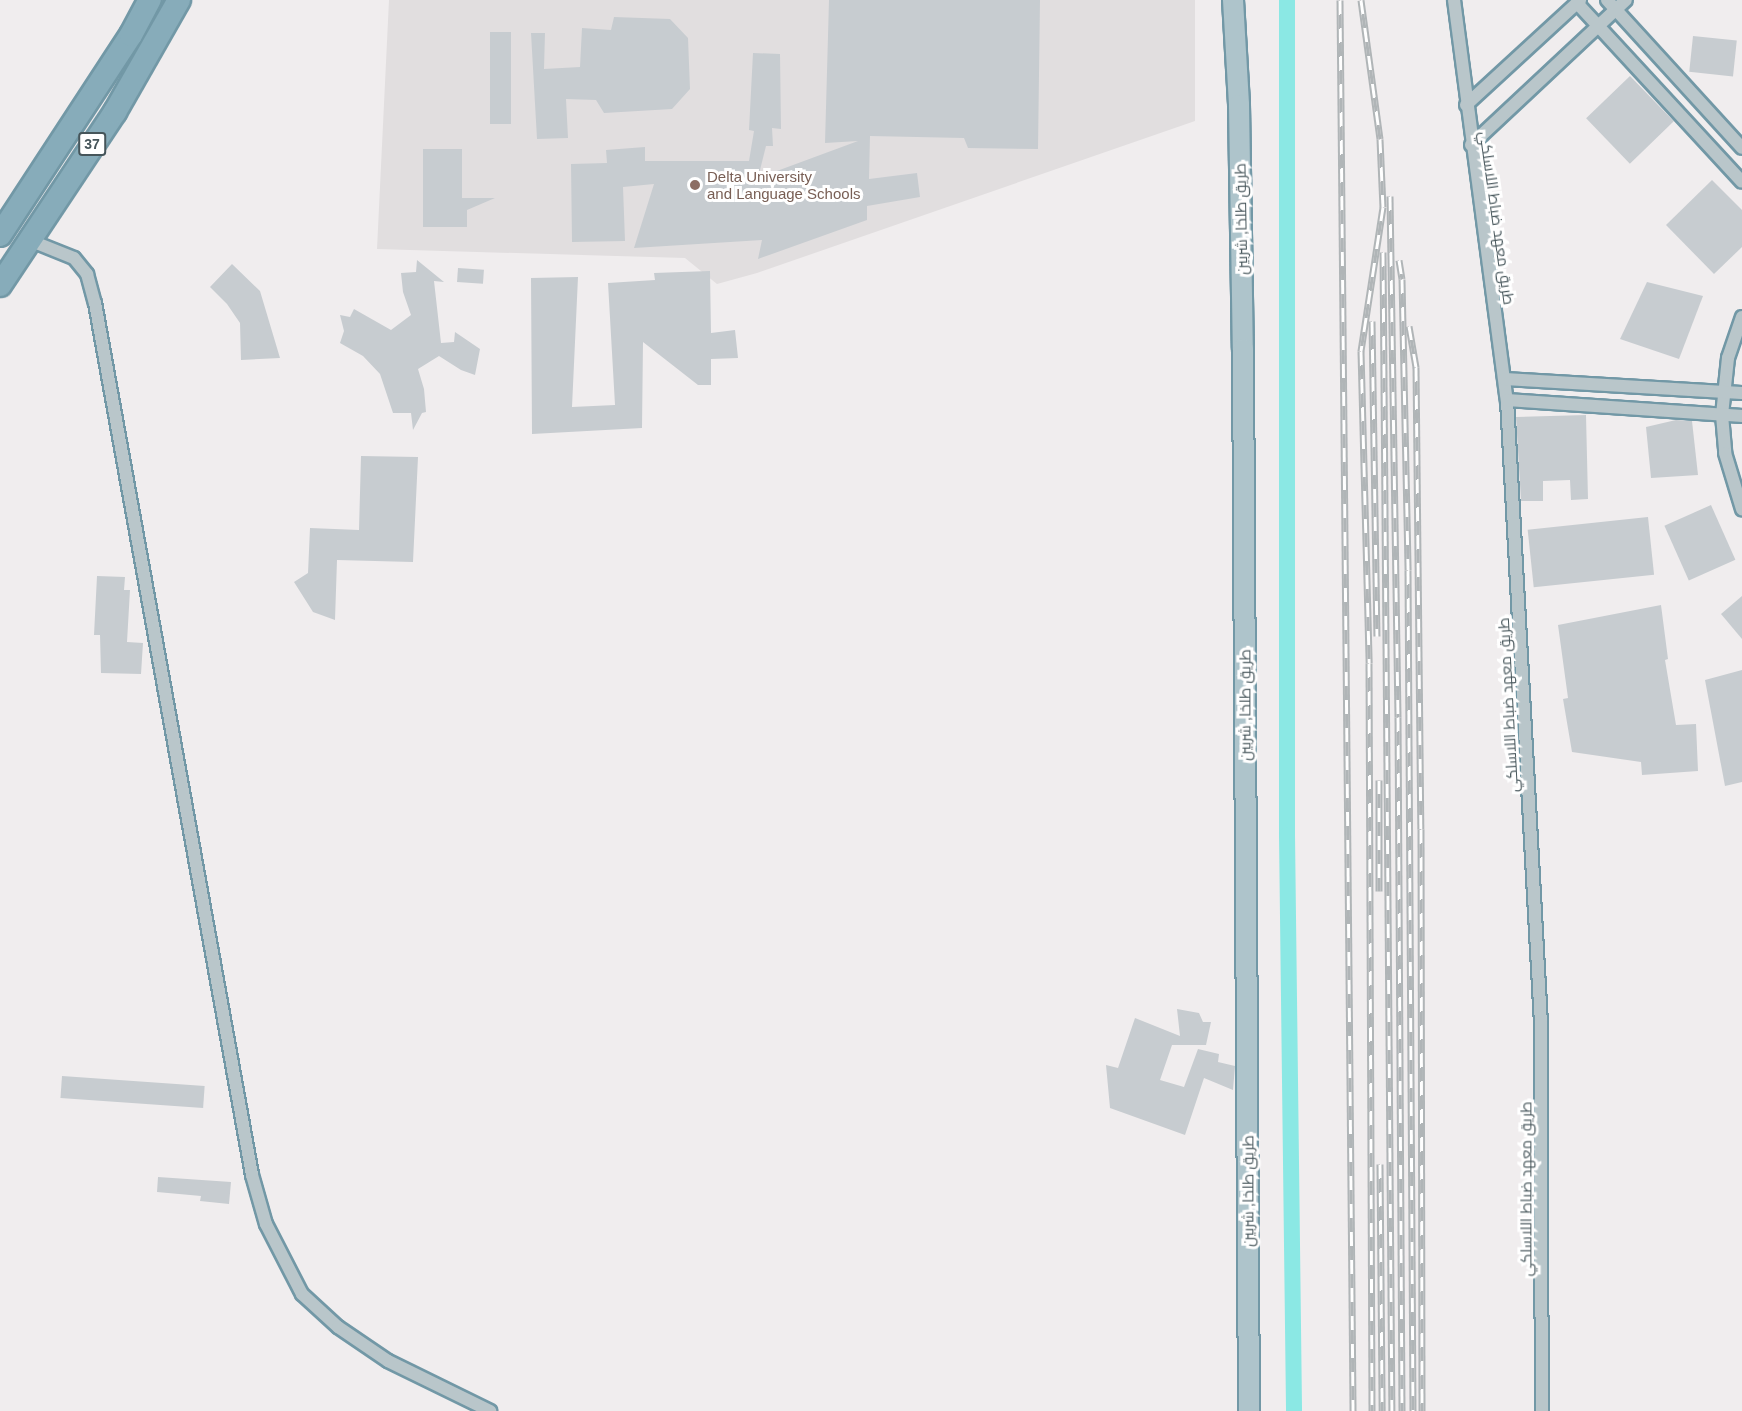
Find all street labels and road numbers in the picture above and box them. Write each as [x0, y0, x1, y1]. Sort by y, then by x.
street label: طريق معهد ضباط اللاسلكي [1476, 130, 1518, 306]
road number: 37 [77, 133, 107, 155]
street label: طريق طلخا, شربين [1231, 163, 1251, 275]
street label: طريق معهد ضباط اللاسلكي [1494, 617, 1522, 793]
street label: طريق طلخا, شربين [1236, 649, 1254, 761]
street label: طريق معهد ضباط اللاسلكي [1517, 1102, 1535, 1276]
street label: طريق طلخا, شربين [1239, 1135, 1257, 1247]

